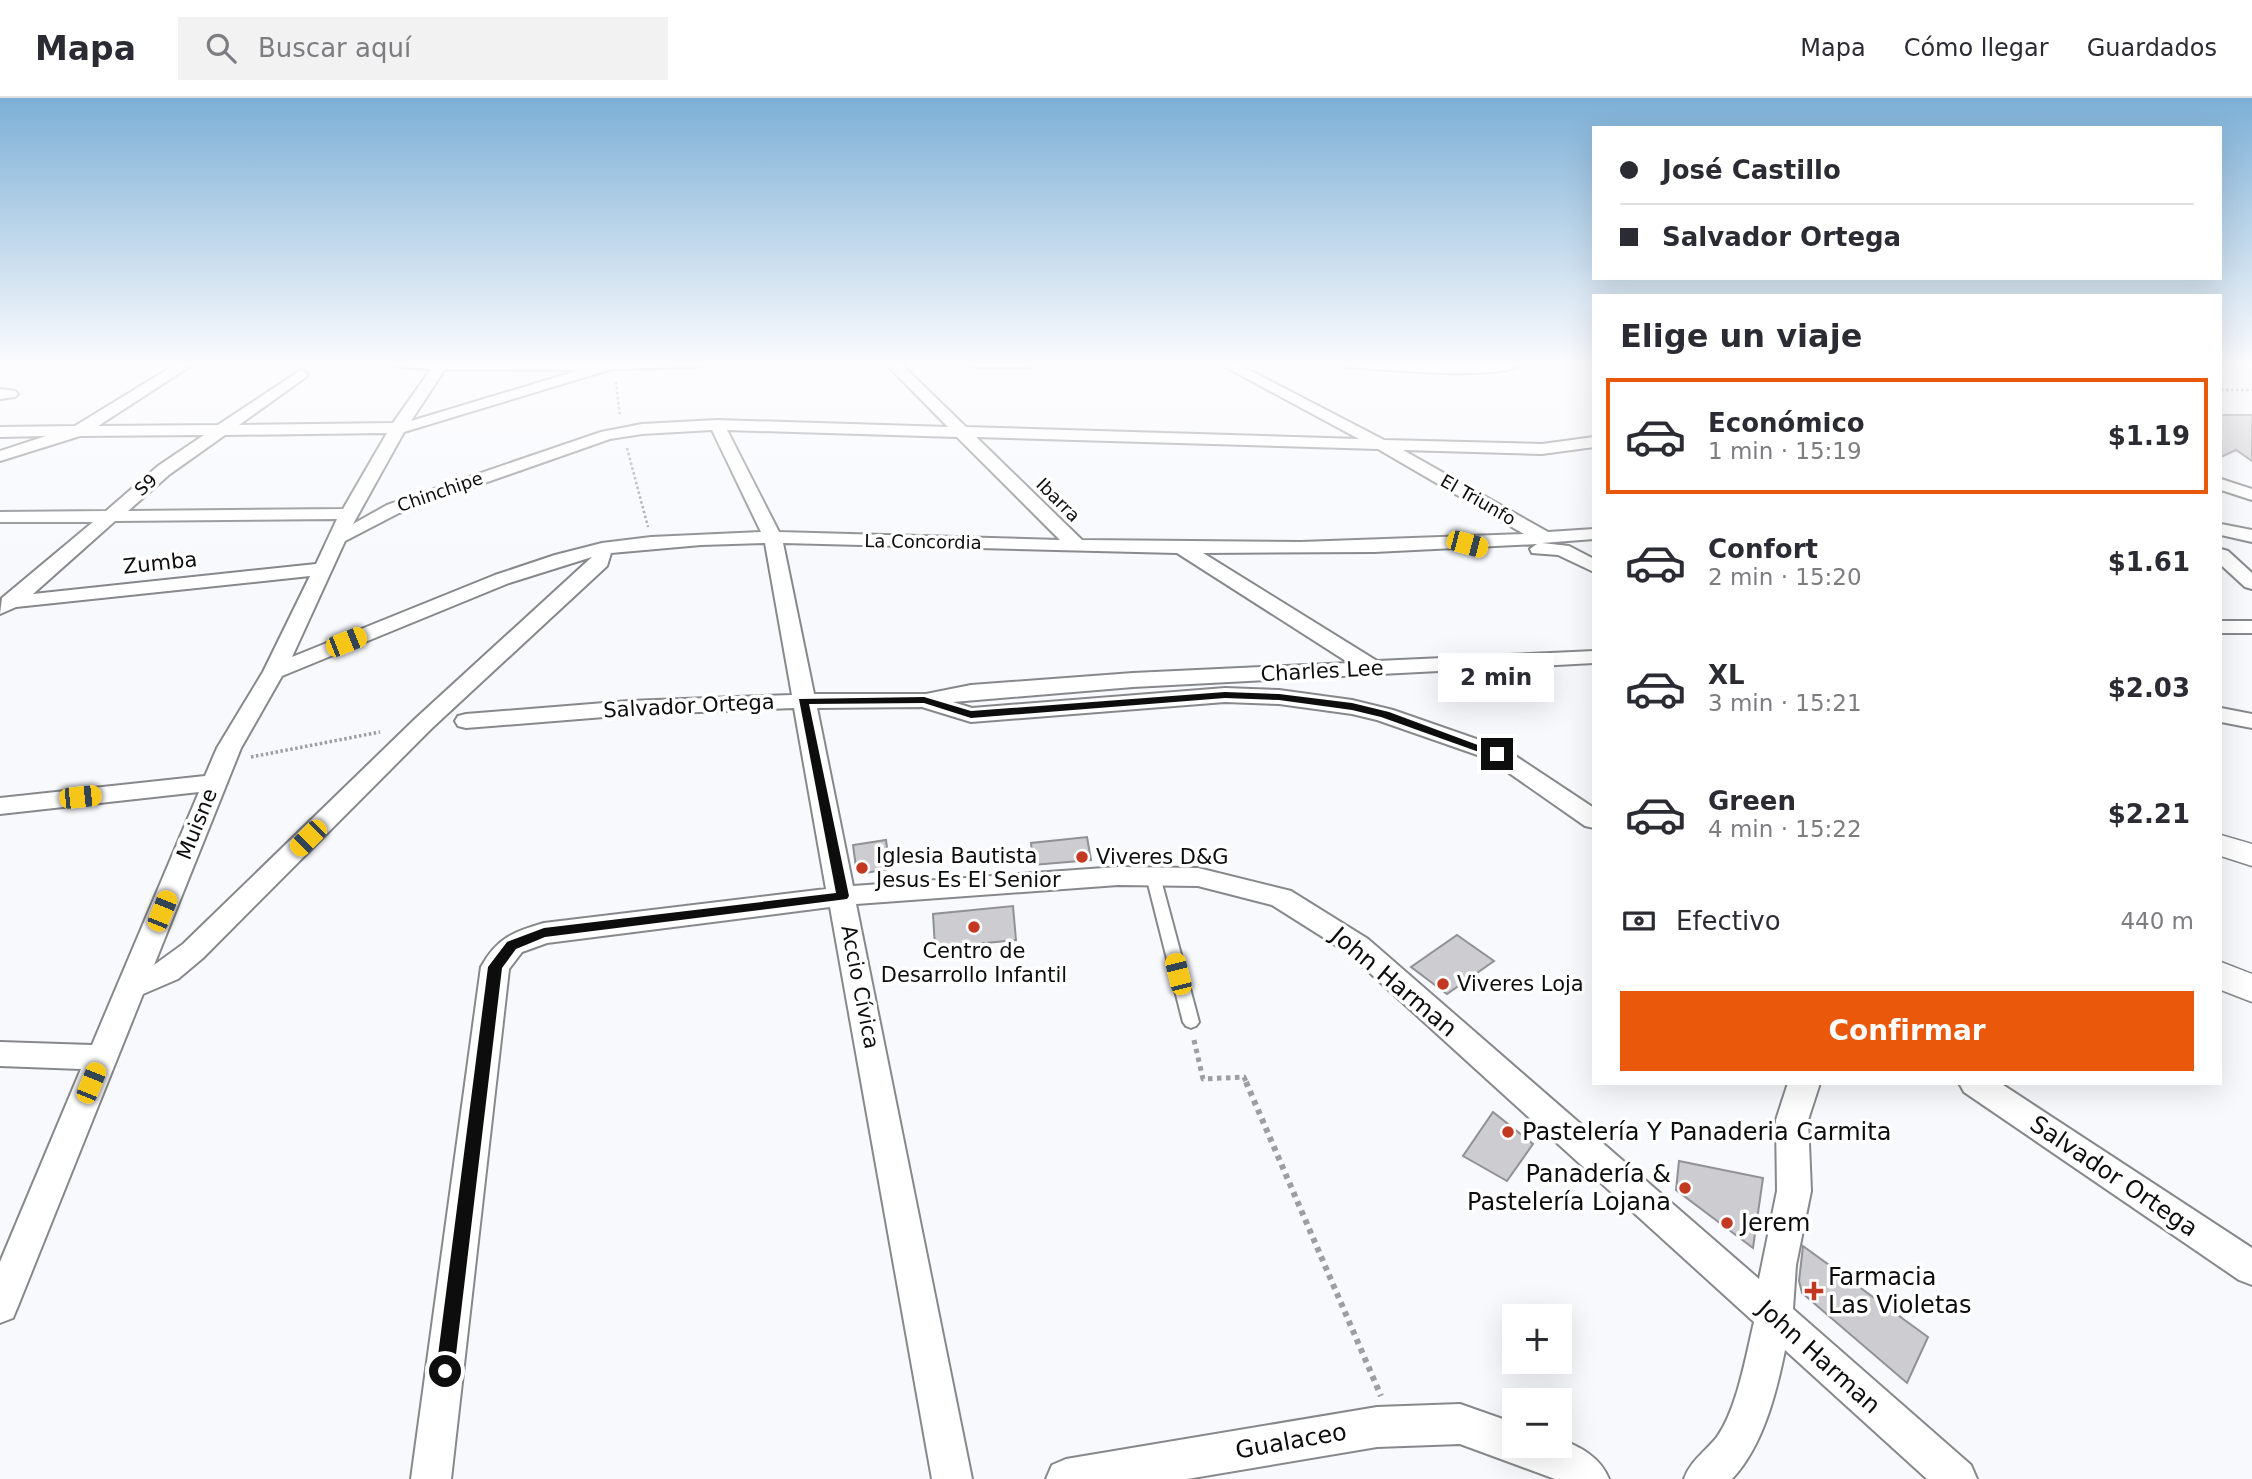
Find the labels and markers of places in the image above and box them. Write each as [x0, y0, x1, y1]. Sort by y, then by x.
place label: Iglesia Bautista Jesus Es El Senior [874, 844, 1061, 892]
place label: Viveres D&G [1096, 845, 1229, 869]
marker: Viveres D&G [1074, 849, 1090, 865]
marker: Iglesia Bautista Jesus Es El Senior [854, 860, 870, 876]
marker: Centro de Desarrollo Infantil [966, 919, 982, 935]
place label: Centro de Desarrollo Infantil [881, 939, 1067, 987]
place label: Viveres Loja [1457, 972, 1584, 996]
marker: Viveres Loja [1435, 976, 1451, 992]
place label: Pastelería Y Panaderia Carmita [1522, 1118, 1891, 1146]
marker: Pastelería Y Panaderia Carmita [1500, 1124, 1516, 1140]
place label: Panadería & Pastelería Lojana [1467, 1160, 1671, 1216]
marker: Panadería & Pastelería Lojana [1677, 1180, 1693, 1196]
place label: Jerem [1739, 1209, 1810, 1237]
marker: Jerem [1719, 1215, 1735, 1231]
place label: Farmacia Las Violetas [1828, 1263, 1972, 1319]
marker: Farmacia Las Violetas [1806, 1283, 1822, 1299]

